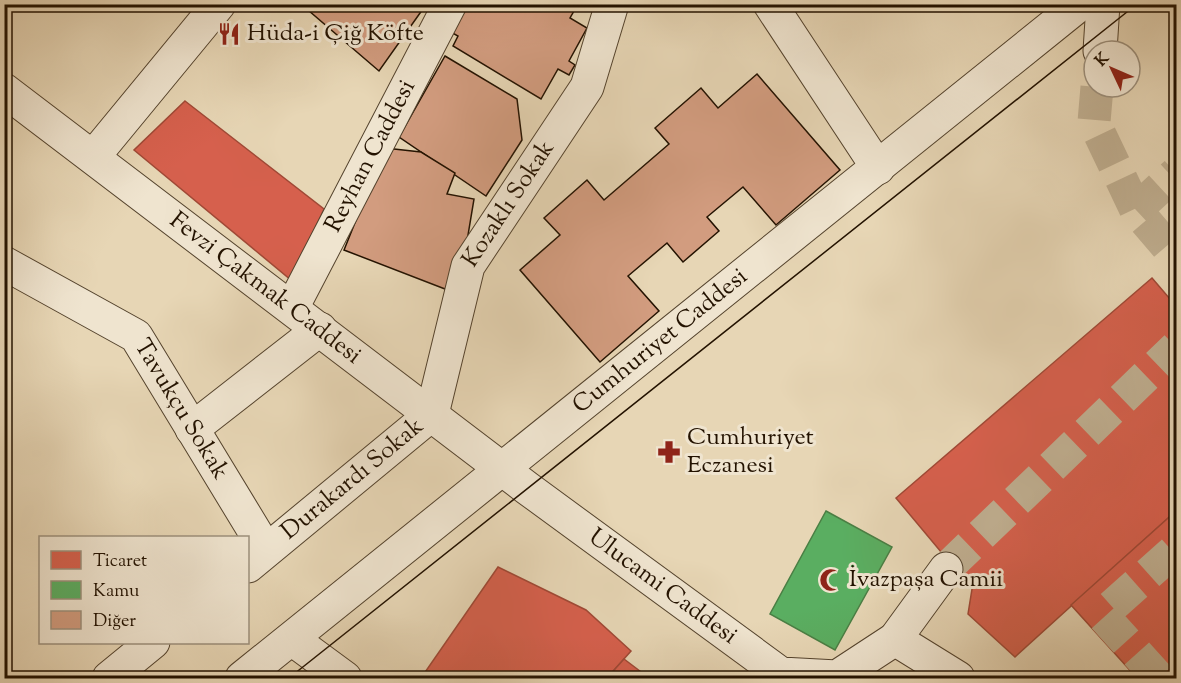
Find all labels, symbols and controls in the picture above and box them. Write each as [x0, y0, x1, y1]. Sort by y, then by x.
place label: Hüda-i Çiğ Köfte [247, 17, 424, 51]
restaurant icon: Hüda-i Çiğ Köfte [216, 21, 242, 47]
north arrow [1082, 39, 1142, 99]
text: K [1091, 48, 1116, 72]
street label: Reyhan Caddesi [317, 74, 425, 238]
street label: Kozaklı Sokak [454, 134, 564, 275]
street label: Fevzi Çakmak Caddesi [162, 204, 368, 373]
street label: Cumhuriyet Caddesi [566, 260, 755, 422]
street label: Tavukçu Sokak [125, 333, 237, 486]
street label: Durakardı Sokak [274, 410, 431, 548]
place label: Cumhuriyet Eczanesi [687, 421, 814, 483]
pharmacy icon: Cumhuriyet Eczanesi [656, 439, 682, 465]
street label: Ulucami Caddesi [581, 521, 744, 653]
legend [39, 536, 249, 644]
text: Ticaret [93, 549, 147, 575]
place label: İvazpaşa Camii [849, 563, 1003, 597]
mosque icon: İvazpaşa Camii [818, 567, 844, 593]
text: Kamu [93, 579, 139, 605]
text: Diğer [93, 609, 136, 635]

